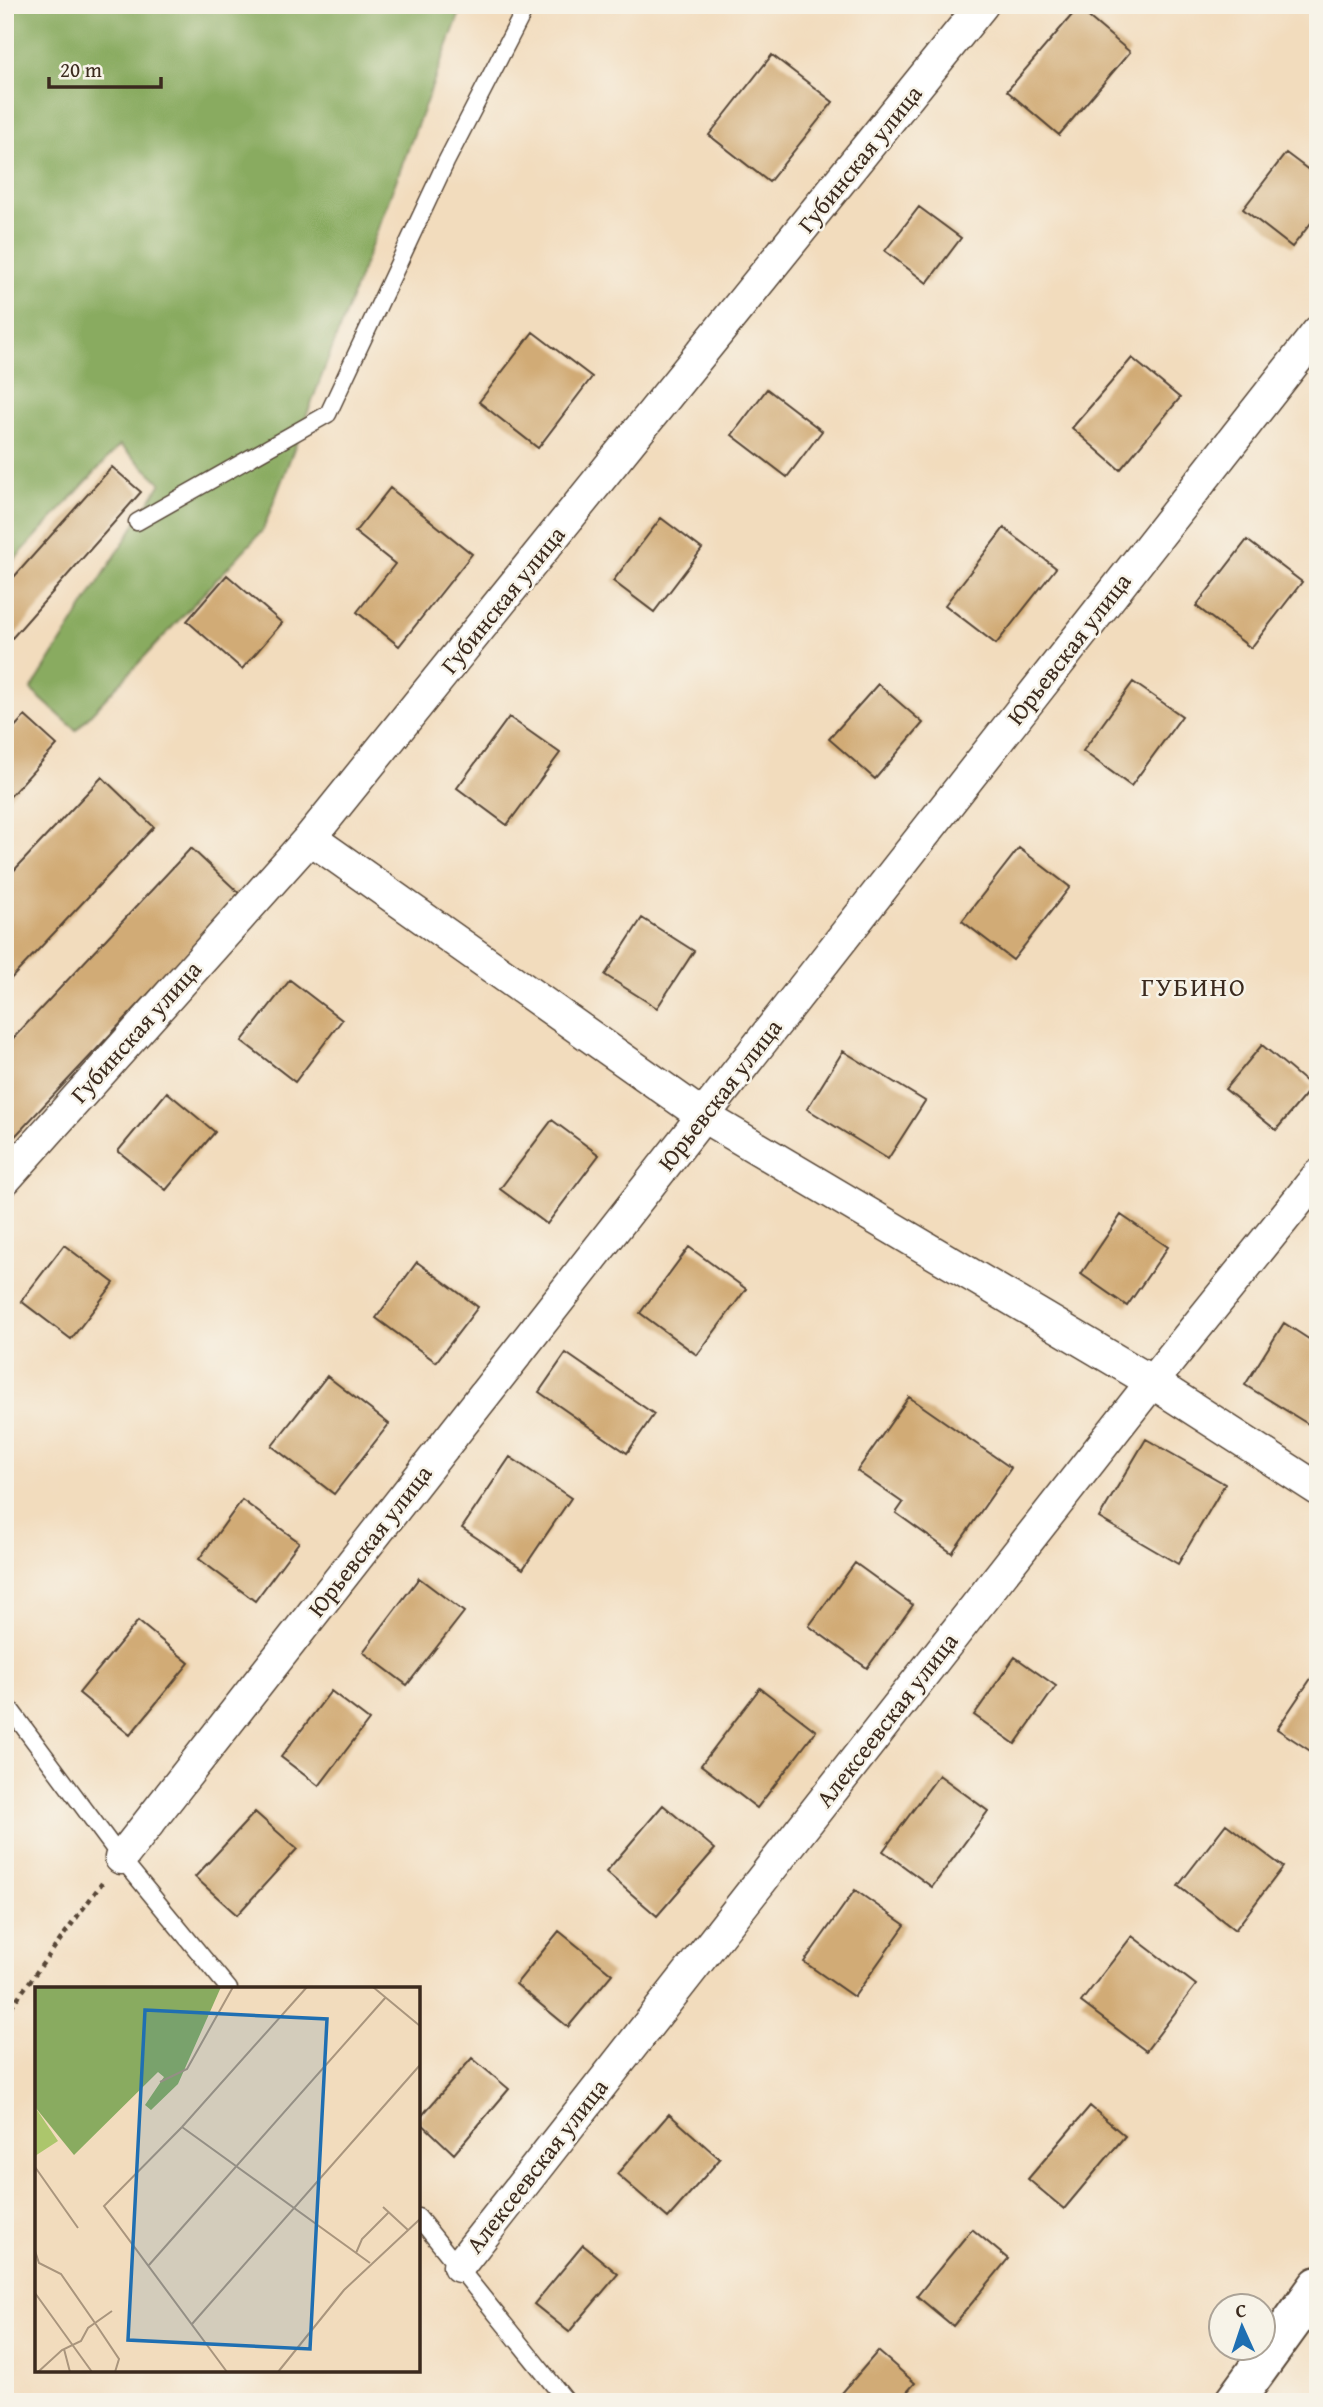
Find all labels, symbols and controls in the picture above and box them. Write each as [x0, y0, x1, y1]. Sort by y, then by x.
scale bar [49, 46, 161, 90]
text: 20 m [60, 54, 102, 85]
street label: Губинская улица [789, 77, 931, 240]
street label: Губинская улица [432, 518, 574, 681]
street label: Юрьевская улица [998, 565, 1140, 732]
street label: Губинская улица [62, 952, 210, 1111]
district label: ГУБИНО [1141, 967, 1247, 1006]
street label: Юрьевская улица [649, 1011, 791, 1178]
street label: Юрьевская улица [299, 1457, 441, 1624]
street label: Алексеевская улица [807, 1624, 966, 1815]
inset map [35, 1987, 420, 2372]
street label: Алексеевская улица [457, 2070, 616, 2261]
north arrow [1208, 2292, 1278, 2362]
text: С [1235, 2296, 1247, 2324]

